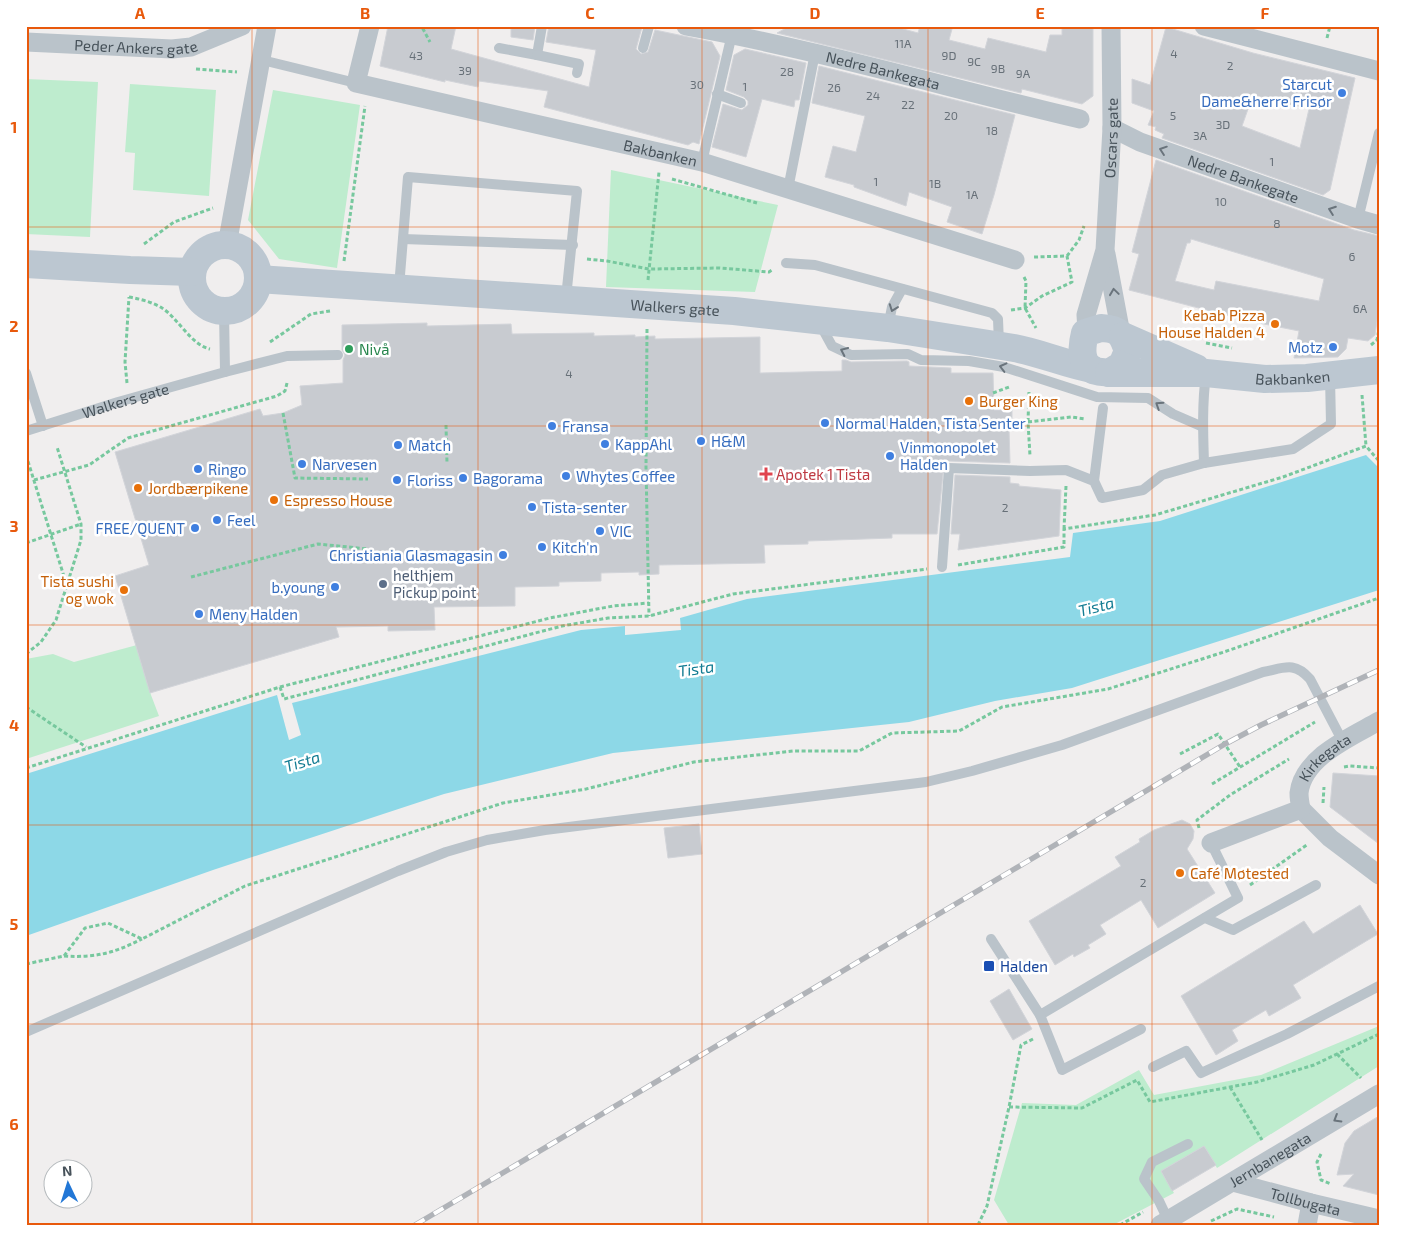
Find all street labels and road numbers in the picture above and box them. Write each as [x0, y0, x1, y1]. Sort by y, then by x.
street label: Peder Ankers gate [74, 35, 200, 58]
street label: Nedre Bankegata [824, 47, 942, 93]
street label: Oscars gate [1100, 98, 1121, 179]
street label: Bakbanken [622, 135, 699, 170]
street label: Nedre Bankegate [1185, 151, 1301, 206]
street label: Walkers gate [630, 295, 720, 319]
street label: Bakbanken [1254, 366, 1331, 388]
street label: Walkers gate [80, 379, 171, 422]
street label: Kirkegata [1294, 729, 1354, 784]
street label: Jernbanegata [1226, 1128, 1314, 1191]
street label: Tollbugata [1268, 1183, 1343, 1219]

